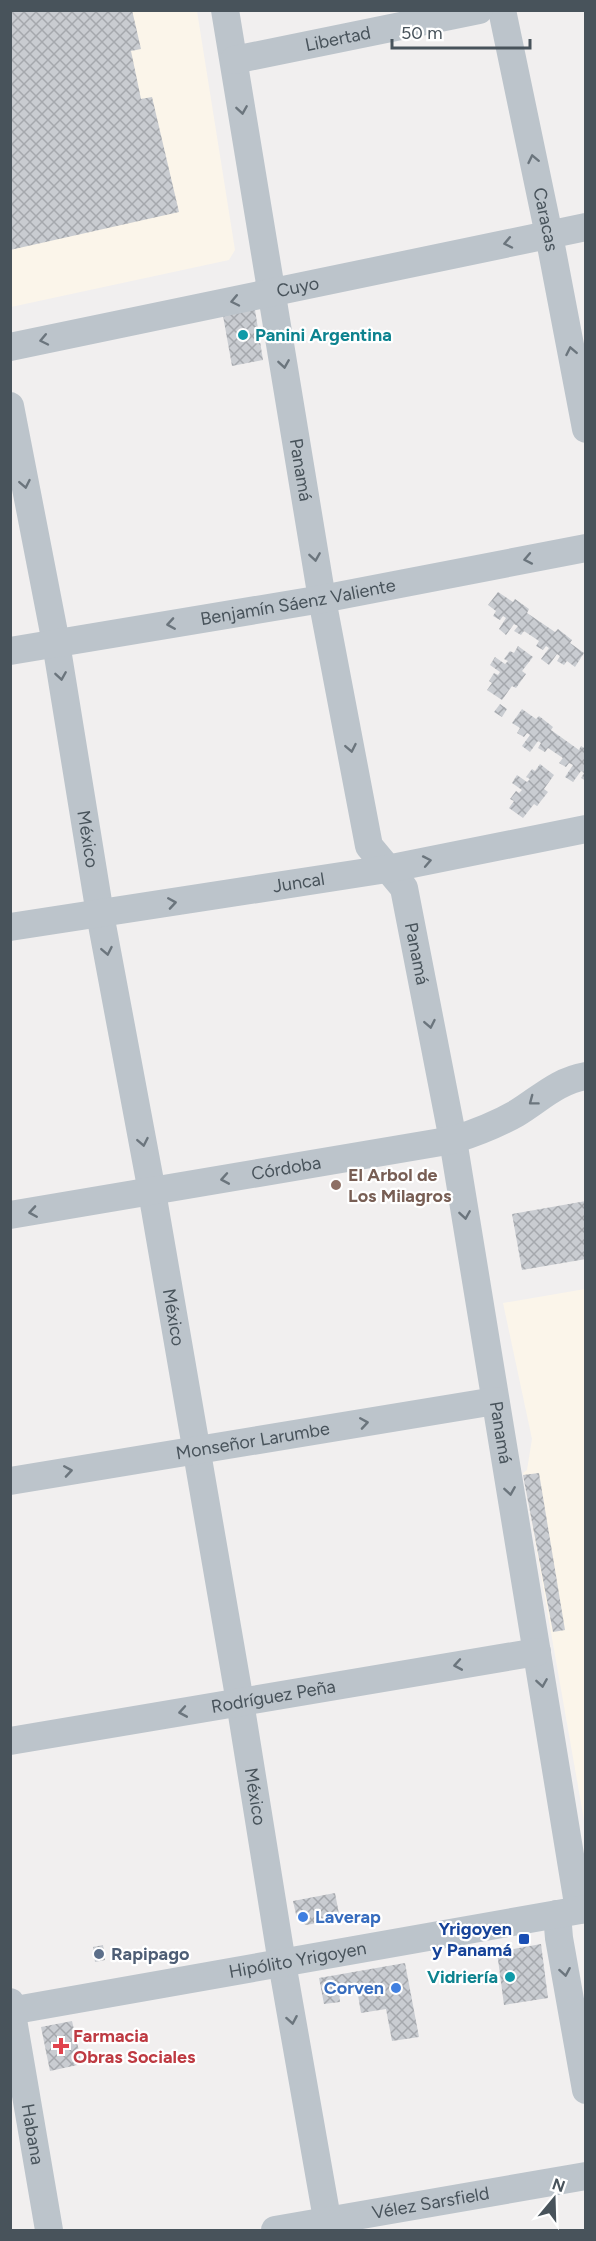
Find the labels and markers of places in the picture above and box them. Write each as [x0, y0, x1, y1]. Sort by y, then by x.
place label: Panini Argentina [255, 324, 392, 346]
marker: Panini Argentina [236, 328, 250, 342]
place label: El Arbol de Los Milagros [348, 1164, 452, 1207]
marker: El Arbol de Los Milagros [329, 1178, 343, 1192]
place label: Laverap [315, 1906, 381, 1928]
marker: Laverap [296, 1910, 310, 1924]
place label: Yrigoyen y Panamá [432, 1918, 512, 1961]
marker: Yrigoyen y Panamá [517, 1932, 531, 1946]
place label: Rapipago [111, 1943, 189, 1965]
marker: Rapipago [92, 1947, 106, 1961]
place label: Vidriería [427, 1966, 498, 1988]
marker: Vidriería [503, 1970, 517, 1984]
place label: Corven [324, 1977, 384, 1999]
marker: Corven [389, 1981, 403, 1995]
place label: Farmacia Obras Sociales [73, 2025, 196, 2068]
marker: Farmacia Obras Sociales [54, 2039, 68, 2053]

